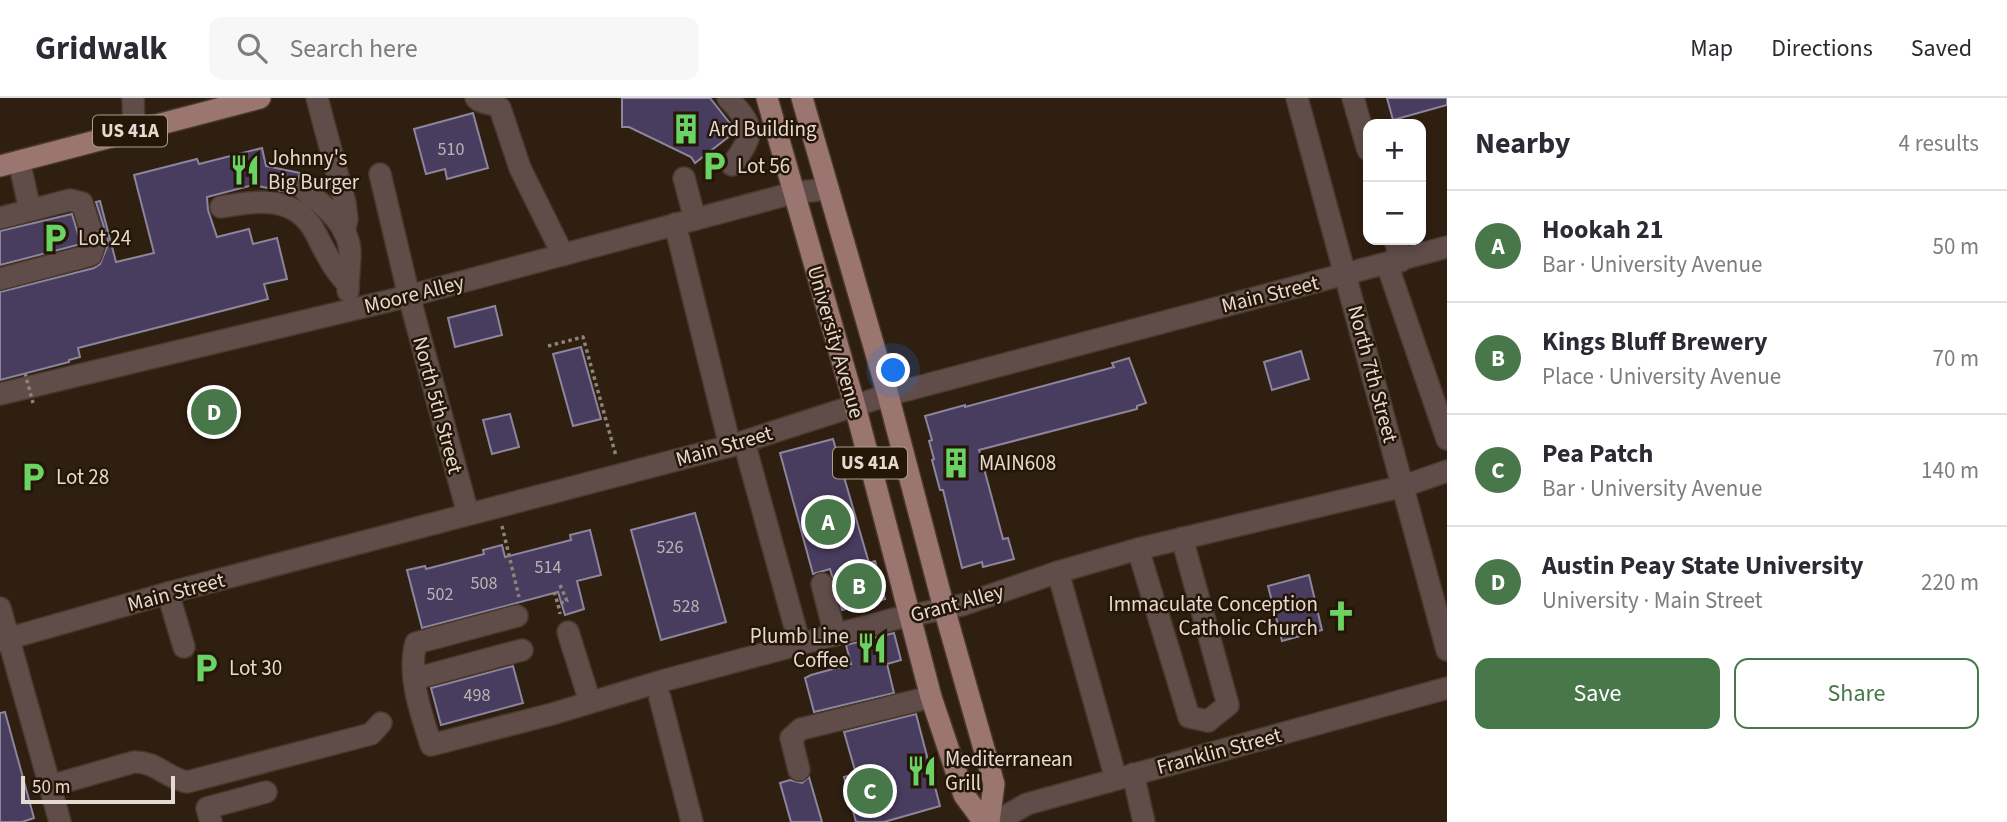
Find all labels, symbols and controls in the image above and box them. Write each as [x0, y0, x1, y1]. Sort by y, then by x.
search box [209, 17, 699, 80]
text: Gridwalk [35, 25, 167, 72]
icon: search [233, 29, 271, 67]
text: Search here [289, 30, 418, 67]
text: Map [1690, 31, 1733, 66]
text: Directions [1771, 31, 1873, 66]
text: Saved [1911, 31, 1972, 66]
building icon: Ard Building [669, 112, 703, 146]
place label: Ard Building [709, 114, 817, 144]
road number: US 41A [93, 116, 167, 146]
map controls [1363, 119, 1426, 245]
button: + [1363, 119, 1426, 182]
text: Nearby [1475, 122, 1570, 165]
text: 4 results [1899, 127, 1979, 160]
house number: 510 [438, 137, 464, 162]
place label: Johnny's Big Burger [268, 143, 360, 197]
parking icon: Lot 56 [697, 149, 731, 183]
place label: Lot 56 [737, 151, 790, 181]
restaurant icon: Johnny's Big Burger [228, 153, 262, 187]
button: − [1363, 182, 1426, 245]
text: Hookah 21 [1542, 211, 1664, 248]
parking icon: Lot 24 [38, 221, 72, 255]
place label: Lot 24 [78, 223, 131, 253]
text: A [1491, 230, 1505, 263]
text: 50 m [1932, 230, 1979, 263]
text: Bar · University Avenue [1542, 248, 1762, 281]
street label: University Avenue [800, 262, 872, 422]
street label: Moore Alley [361, 267, 467, 321]
street label: Main Street [1218, 267, 1322, 321]
street label: North 7th Street [1340, 302, 1406, 446]
text: Kings Bluff Brewery [1542, 323, 1767, 360]
street label: North 5th Street [405, 333, 471, 477]
text: B [1491, 342, 1505, 375]
text: 70 m [1932, 342, 1979, 375]
your location [876, 353, 910, 387]
text: Place · University Avenue [1542, 360, 1781, 393]
pin: D [191, 386, 237, 438]
street label: Main Street [672, 418, 776, 474]
text: Pea Patch [1542, 435, 1653, 472]
building icon: MAIN608 [939, 446, 973, 480]
road number: US 41A [833, 448, 907, 478]
place label: MAIN608 [979, 448, 1056, 478]
text: C [1491, 454, 1505, 487]
text: 140 m [1921, 454, 1979, 487]
parking icon: Lot 28 [16, 460, 50, 494]
place label: Lot 28 [56, 462, 109, 492]
text: Bar · University Avenue [1542, 472, 1762, 505]
pin: A [805, 496, 851, 548]
house number: 526 [657, 535, 683, 560]
text: Austin Peay State University [1542, 547, 1863, 584]
house number: 514 [535, 555, 561, 580]
pin: B [836, 560, 882, 612]
street label: Main Street [124, 565, 228, 619]
text: D [1491, 566, 1505, 599]
text: 220 m [1921, 566, 1979, 599]
house number: 508 [471, 571, 497, 596]
street label: Grant Alley [907, 576, 1007, 630]
house number: 502 [427, 582, 453, 607]
text: University · Main Street [1542, 584, 1763, 617]
place label: Immaculate Conception Catholic Church [1108, 589, 1318, 643]
house number: 528 [673, 594, 699, 619]
church icon: Immaculate Conception Catholic Church [1324, 599, 1358, 633]
place label: Plumb Line Coffee [750, 621, 849, 675]
restaurant icon: Plumb Line Coffee [855, 631, 889, 665]
parking icon: Lot 30 [189, 651, 223, 685]
place label: Lot 30 [229, 653, 282, 683]
button: Save [1475, 658, 1720, 729]
button: Share [1734, 658, 1979, 729]
house number: 498 [464, 683, 490, 708]
street label: Franklin Street [1153, 720, 1285, 782]
place label: Mediterranean Grill [945, 744, 1073, 798]
restaurant icon: Mediterranean Grill [905, 754, 939, 788]
pin: C [847, 765, 893, 817]
scale bar [21, 773, 175, 805]
text: 50 m [32, 774, 70, 801]

